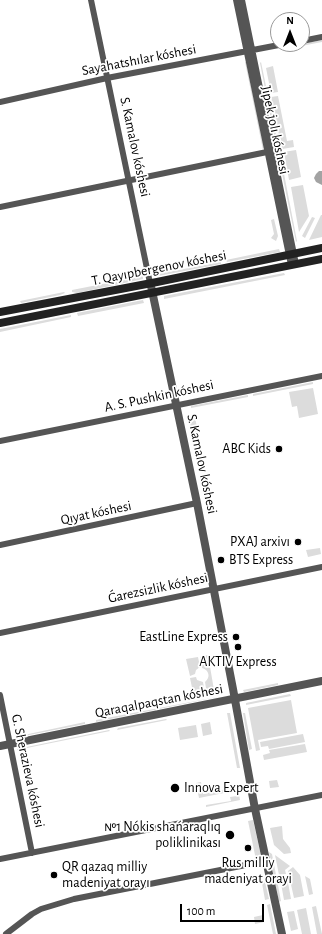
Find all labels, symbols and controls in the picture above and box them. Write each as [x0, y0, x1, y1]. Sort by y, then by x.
north arrow [270, 12, 310, 52]
text: N [286, 15, 294, 26]
street label: Sayahatshılar kóshesi [80, 41, 198, 79]
street label: Jipek jolı kóshesi [257, 84, 293, 176]
street label: S. Kamalov kóshesi [116, 96, 154, 198]
street label: T. Qayıpbergenov kóshesi [90, 247, 228, 289]
street label: A. S. Pushkin kóshesi [103, 376, 215, 416]
street label: S. Kamalov kóshesi [183, 413, 221, 515]
place label: ABC Kids [222, 441, 271, 457]
marker: ABC Kids [274, 444, 284, 454]
street label: Qıyat kóshesi [59, 497, 133, 529]
place label: PXAJ arxivı [230, 534, 290, 550]
marker: PXAJ arxivı [293, 537, 303, 547]
place label: BTS Express [229, 552, 293, 568]
marker: BTS Express [216, 555, 226, 565]
street label: Ǵarezsizlik kóshesi [107, 569, 209, 607]
place label: EastLine Express [139, 629, 228, 645]
marker: EastLine Express [231, 632, 241, 642]
marker: AKTIV Express [233, 642, 243, 652]
place label: AKTIV Express [199, 654, 277, 670]
street label: Qaraqalpaqstan kóshesi [94, 680, 224, 722]
street label: G. Sherazieva kóshesi [8, 713, 48, 829]
place label: Innova Expert [184, 780, 258, 796]
marker: Innova Expert [169, 782, 181, 794]
place label: №1 Nókis shańaraqlıq poliklinikası [104, 819, 221, 852]
marker: №1 Nókis shańaraqlıq poliklinikası [224, 829, 236, 841]
marker: Rus milliy madeniyat orayi [243, 843, 253, 853]
place label: Rus milliy madeniyat orayi [204, 855, 292, 888]
place label: QR qazaq milliy madeniyat orayı [62, 859, 150, 892]
marker: QR qazaq milliy madeniyat orayı [49, 870, 59, 880]
scale bar [182, 896, 266, 922]
text: 100 m [187, 905, 215, 917]

